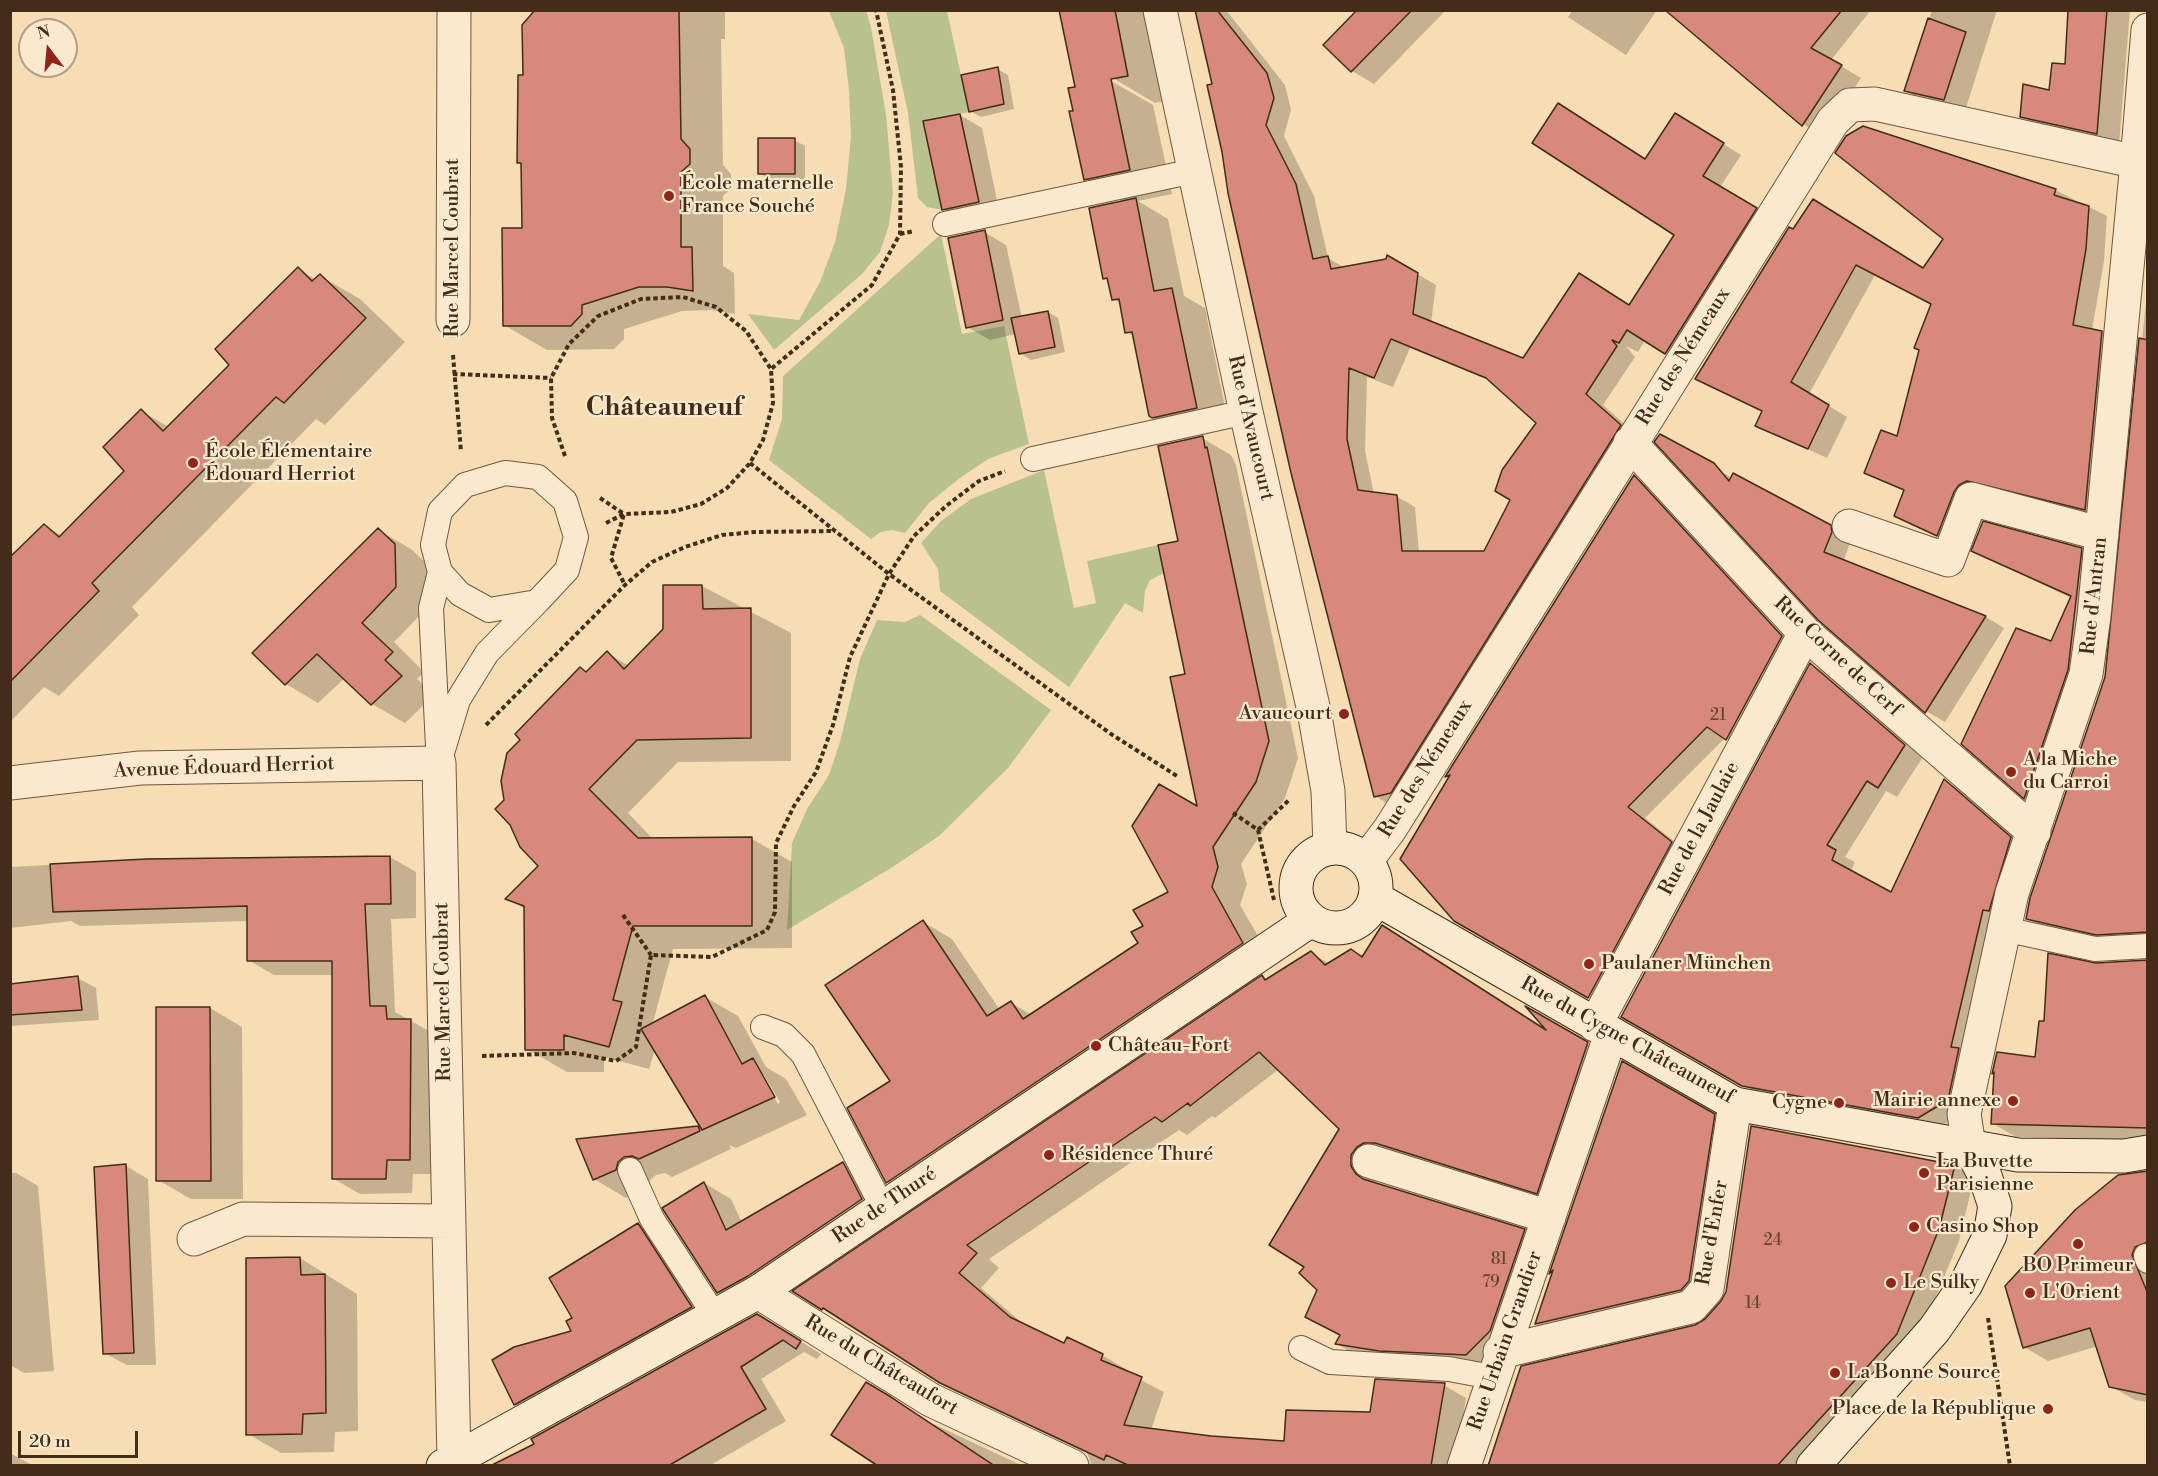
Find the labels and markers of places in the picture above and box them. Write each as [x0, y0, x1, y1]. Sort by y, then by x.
place label: École maternelle France Souché [681, 172, 834, 219]
marker: École maternelle France Souché [662, 189, 676, 203]
place label: École Élémentaire Édouard Herriot [205, 440, 372, 487]
marker: École Élémentaire Édouard Herriot [186, 456, 200, 470]
place label: Avaucourt [1239, 702, 1332, 726]
marker: Avaucourt [1337, 707, 1351, 721]
place label: A la Miche du Carroi [2023, 748, 2117, 795]
marker: A la Miche du Carroi [2004, 765, 2018, 779]
place label: Paulaner München [1601, 952, 1771, 976]
marker: Paulaner München [1582, 957, 1596, 971]
place label: Château-Fort [1108, 1034, 1229, 1058]
marker: Château-Fort [1089, 1039, 1103, 1053]
place label: Mairie annexe [1873, 1089, 2001, 1113]
place label: Cygne [1772, 1091, 1827, 1115]
marker: Mairie annexe [2006, 1094, 2020, 1108]
marker: Cygne [1832, 1096, 1846, 1110]
place label: Résidence Thuré [1061, 1143, 1213, 1167]
marker: Résidence Thuré [1042, 1148, 1056, 1162]
place label: La Buvette Parisienne [1936, 1150, 2034, 1197]
marker: La Buvette Parisienne [1917, 1166, 1931, 1180]
place label: Casino Shop [1926, 1215, 2039, 1239]
marker: Casino Shop [1907, 1220, 1921, 1234]
marker: BO Primeur [2071, 1237, 2085, 1251]
place label: BO Primeur [2023, 1254, 2133, 1278]
place label: Le Sulky [1903, 1271, 1979, 1295]
marker: Le Sulky [1884, 1276, 1898, 1290]
place label: L'Orient [2042, 1281, 2120, 1305]
marker: L'Orient [2023, 1286, 2037, 1300]
place label: La Bonne Source [1847, 1361, 2001, 1385]
marker: La Bonne Source [1828, 1366, 1842, 1380]
place label: Place de la République [1832, 1397, 2036, 1421]
marker: Place de la République [2041, 1402, 2055, 1416]

